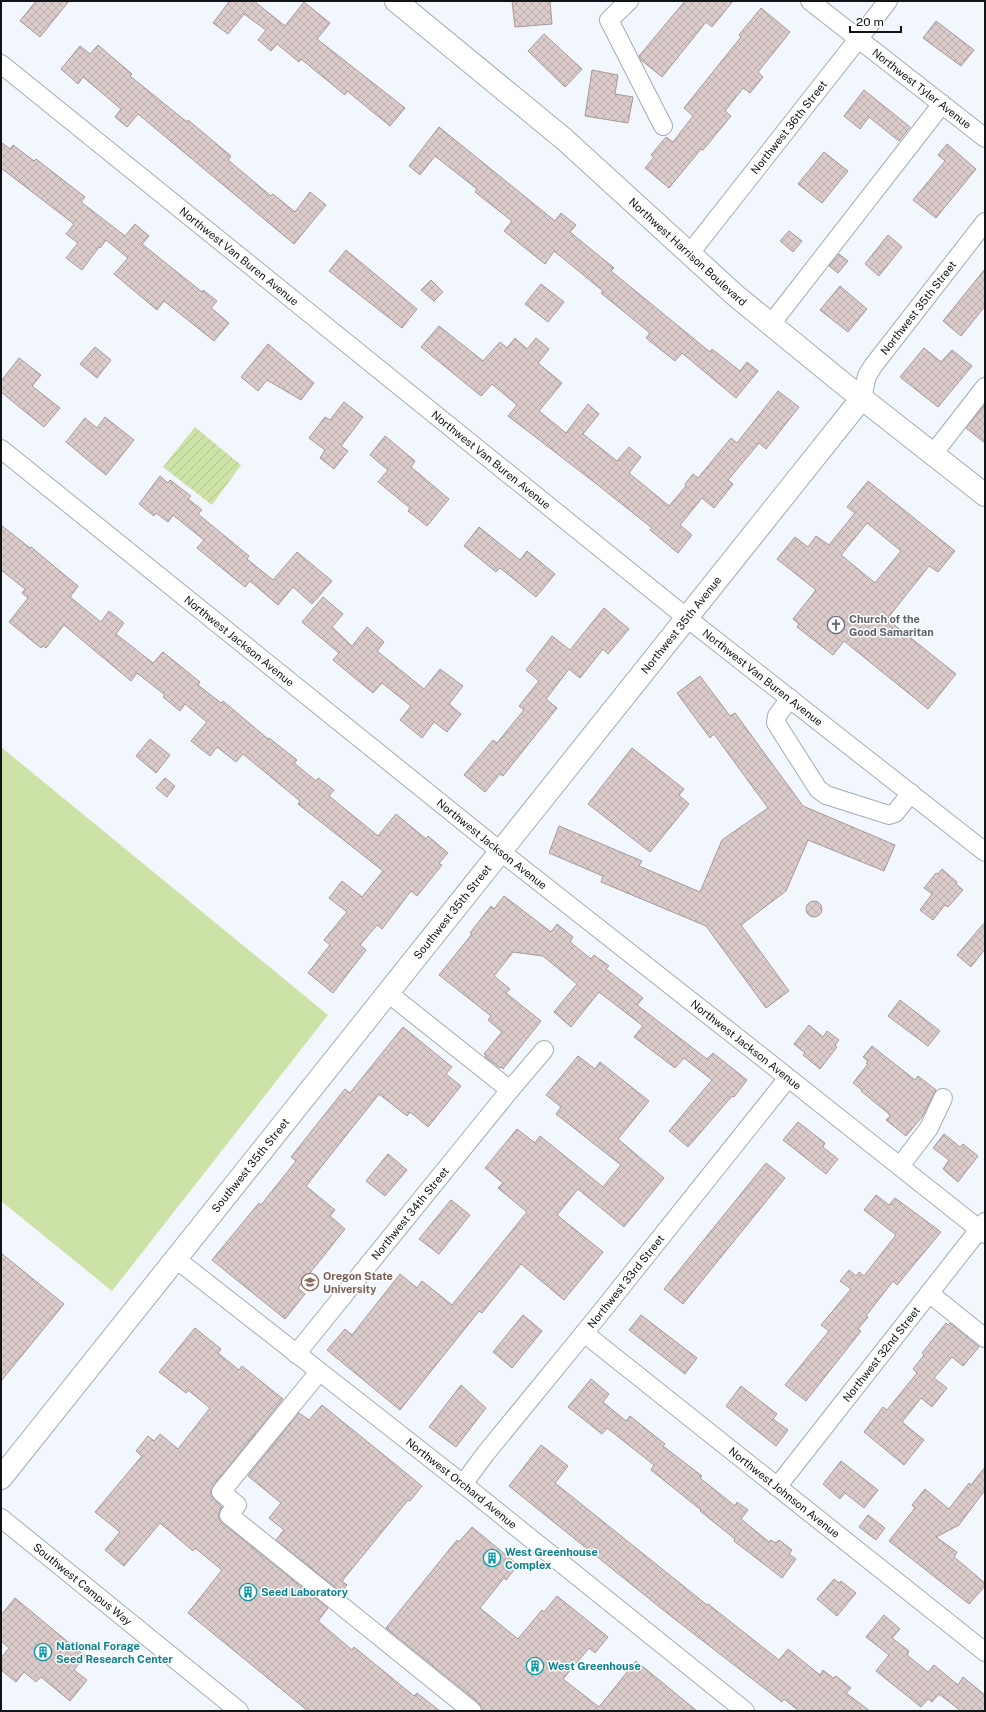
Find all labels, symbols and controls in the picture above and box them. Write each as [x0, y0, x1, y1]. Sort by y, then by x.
scale bar [850, 8, 901, 34]
text: 20 m [856, 15, 884, 29]
street label: Northwest Tyler Avenue [870, 46, 974, 131]
street label: Northwest 36th Street [749, 78, 829, 176]
street label: Northwest Harrison Boulevard [627, 195, 749, 308]
street label: Northwest Van Buren Avenue [177, 205, 301, 308]
street label: Northwest 35th Street [878, 258, 959, 357]
street label: Northwest Van Buren Avenue [429, 408, 553, 511]
street label: Northwest 35th Avenue [639, 574, 724, 676]
street label: Northwest Jackson Avenue [182, 593, 296, 689]
place label: Church of the Good Samaritan [849, 613, 934, 638]
church icon: Church of the Good Samaritan [826, 615, 846, 635]
street label: Northwest Van Buren Avenue [700, 627, 825, 728]
street label: Northwest Jackson Avenue [434, 797, 549, 891]
street label: Southwest 35th Street [411, 862, 493, 961]
street label: Northwest Jackson Avenue [689, 998, 804, 1092]
street label: Southwest 35th Street [209, 1116, 291, 1215]
street label: Northwest 34th Street [369, 1165, 451, 1262]
street label: Northwest 33rd Street [585, 1232, 666, 1330]
place label: Oregon State University [323, 1270, 393, 1295]
school or university icon: Oregon State University [300, 1272, 320, 1292]
street label: Northwest 32nd Street [840, 1304, 922, 1404]
street label: Northwest Orchard Avenue [404, 1436, 519, 1531]
street label: Northwest Johnson Avenue [727, 1445, 842, 1540]
street label: Southwest Campus Way [31, 1541, 134, 1628]
place label: West Greenhouse Complex [505, 1546, 598, 1571]
building icon: West Greenhouse Complex [482, 1548, 502, 1568]
building icon: Seed Laboratory [238, 1582, 258, 1602]
place label: Seed Laboratory [261, 1586, 349, 1598]
place label: National Forage Seed Research Center [56, 1640, 173, 1665]
building icon: National Forage Seed Research Center [33, 1642, 53, 1662]
building icon: West Greenhouse [525, 1656, 545, 1676]
place label: West Greenhouse [548, 1660, 641, 1672]

